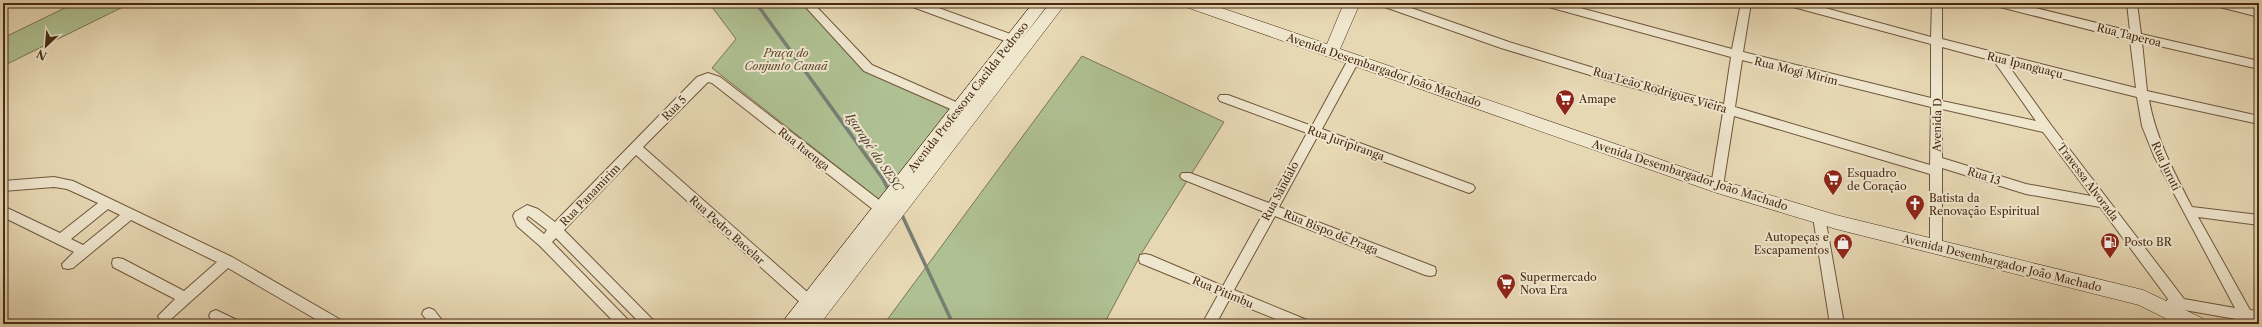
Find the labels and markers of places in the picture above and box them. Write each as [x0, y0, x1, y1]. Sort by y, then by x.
supermarket icon: Amape [1554, 88, 1576, 116]
place label: Amape [1578, 92, 1616, 106]
place label: Esquadro de Coração [1847, 166, 1907, 193]
supermarket icon: Esquadro de Coração [1822, 168, 1844, 196]
place label: Batista da Renovação Espiritual [1929, 191, 2040, 218]
church icon: Batista da Renovação Espiritual [1904, 193, 1926, 221]
place label: Autopeças e Escapamentos [1754, 230, 1829, 257]
fuel station icon: Posto BR [2099, 231, 2121, 259]
shop icon: Autopeças e Escapamentos [1832, 232, 1854, 260]
place label: Posto BR [2124, 235, 2173, 249]
place label: Supermercado Nova Era [1520, 270, 1597, 297]
supermarket icon: Supermercado Nova Era [1495, 272, 1517, 300]

